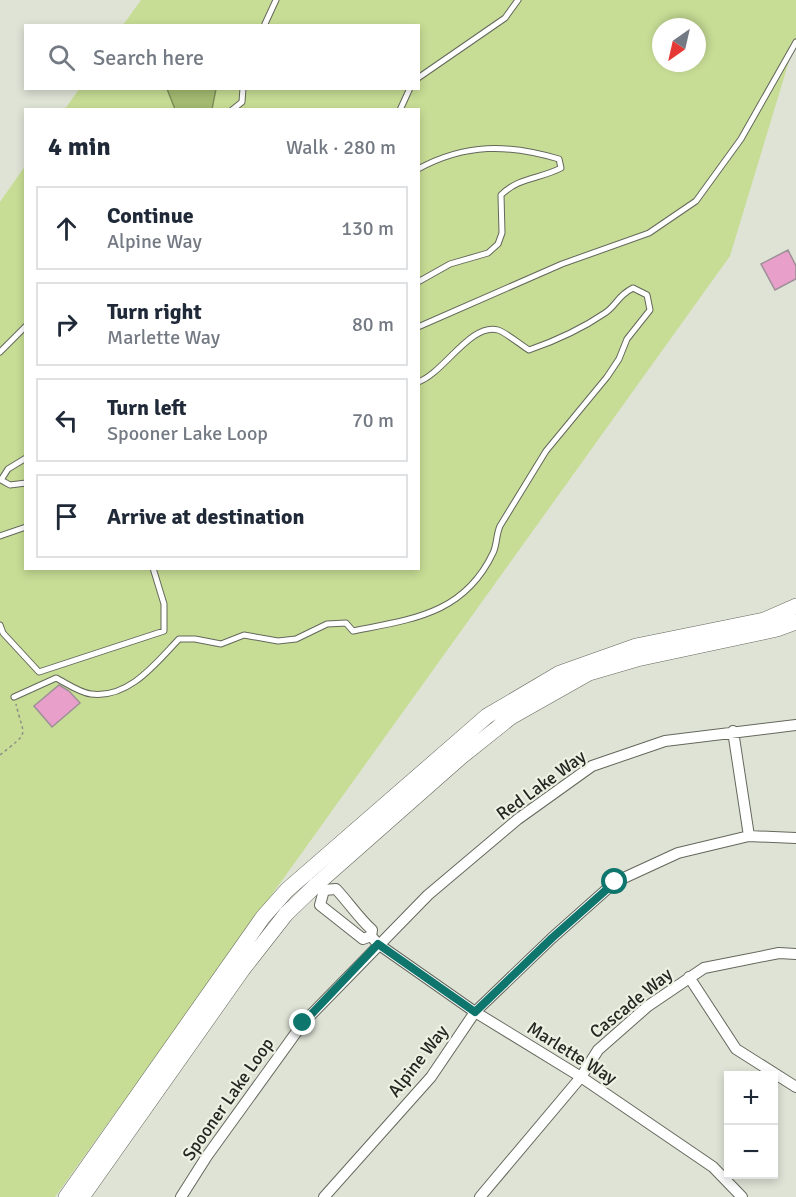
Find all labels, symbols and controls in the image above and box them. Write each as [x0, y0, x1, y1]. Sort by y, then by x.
north arrow [652, 18, 706, 72]
search box [24, 24, 420, 90]
icon: search [45, 41, 78, 74]
text: Search here [93, 44, 204, 71]
text: 4 min [48, 131, 111, 163]
text: Walk · 280 m [286, 135, 396, 160]
text: Continue [107, 202, 194, 229]
icon: ahead [50, 212, 83, 245]
text: 130 m [341, 216, 394, 241]
text: Alpine Way [107, 229, 202, 254]
text: Turn right [107, 298, 202, 325]
icon: right [50, 308, 83, 341]
text: 80 m [352, 312, 394, 337]
text: Marlette Way [107, 325, 220, 350]
text: Turn left [107, 394, 187, 421]
icon: left [50, 404, 83, 437]
text: 70 m [352, 408, 394, 433]
text: Spooner Lake Loop [107, 421, 268, 446]
icon: arrive [50, 500, 83, 533]
text: Arrive at destination [107, 503, 304, 530]
street label: Red Lake Way [492, 745, 590, 825]
route start [601, 868, 627, 894]
street label: Cascade Way [585, 963, 677, 1043]
route end [289, 1009, 315, 1035]
street label: Marlette Way [523, 1017, 621, 1090]
street label: Alpine Way [383, 1020, 453, 1101]
street label: Spooner Lake Loop [177, 1033, 279, 1165]
map controls [724, 1071, 778, 1179]
button: + [724, 1071, 778, 1125]
button: − [724, 1125, 778, 1179]

